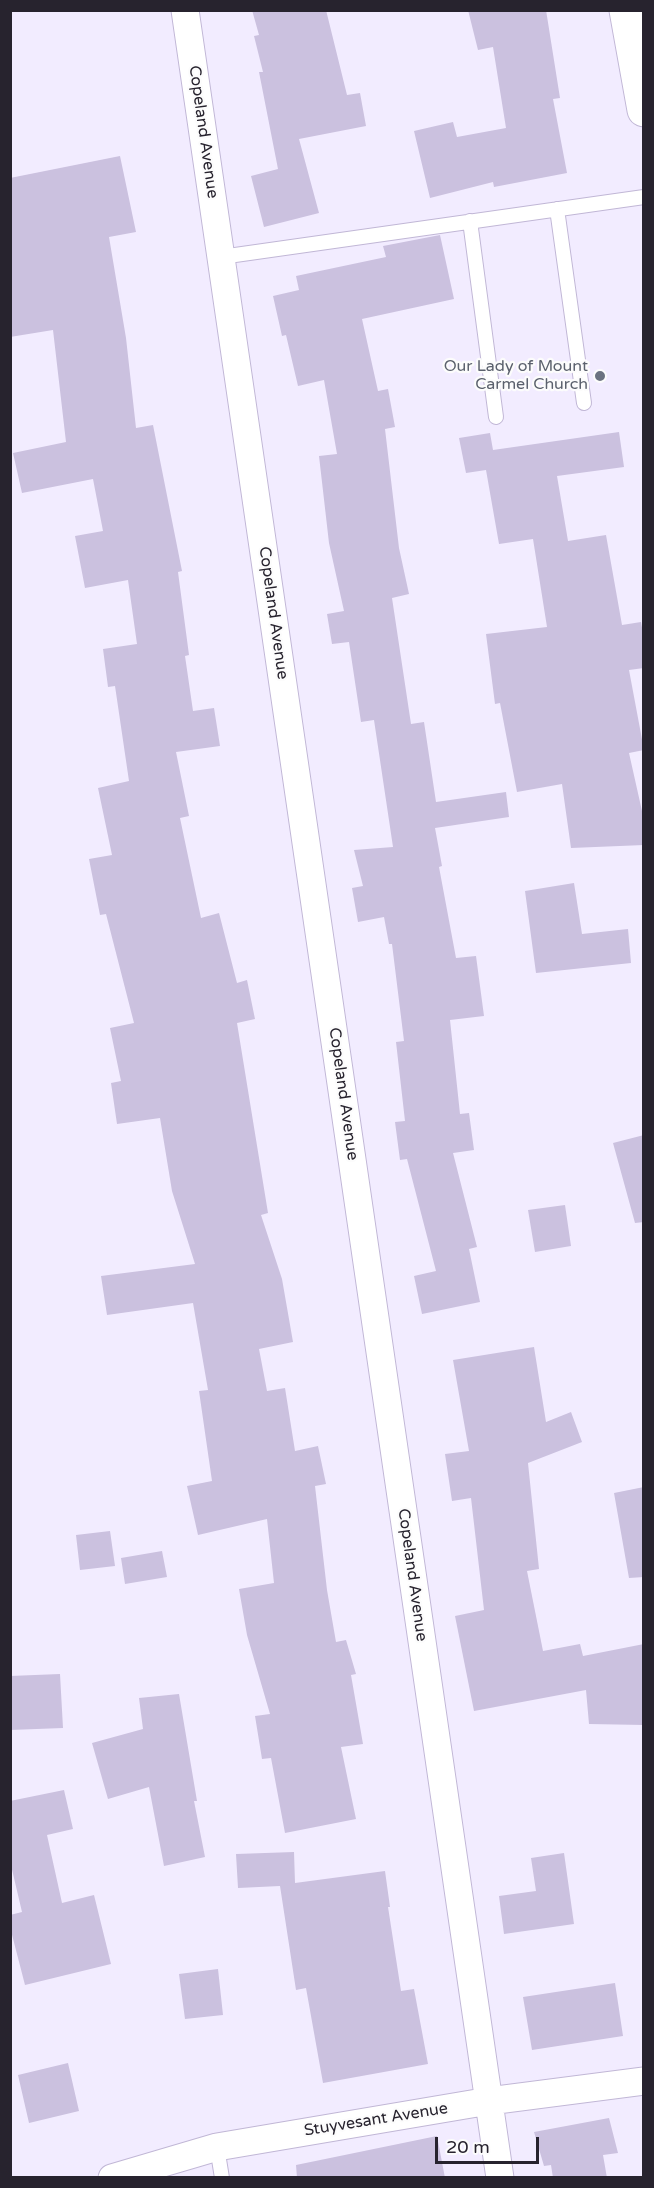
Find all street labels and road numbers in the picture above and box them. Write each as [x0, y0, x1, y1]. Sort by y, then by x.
street label: Copeland Avenue [184, 64, 222, 200]
street label: Copeland Avenue [254, 545, 292, 681]
street label: Copeland Avenue [324, 1026, 362, 1162]
street label: Copeland Avenue [393, 1507, 431, 1643]
street label: Stuyvesant Avenue [303, 2099, 449, 2141]

